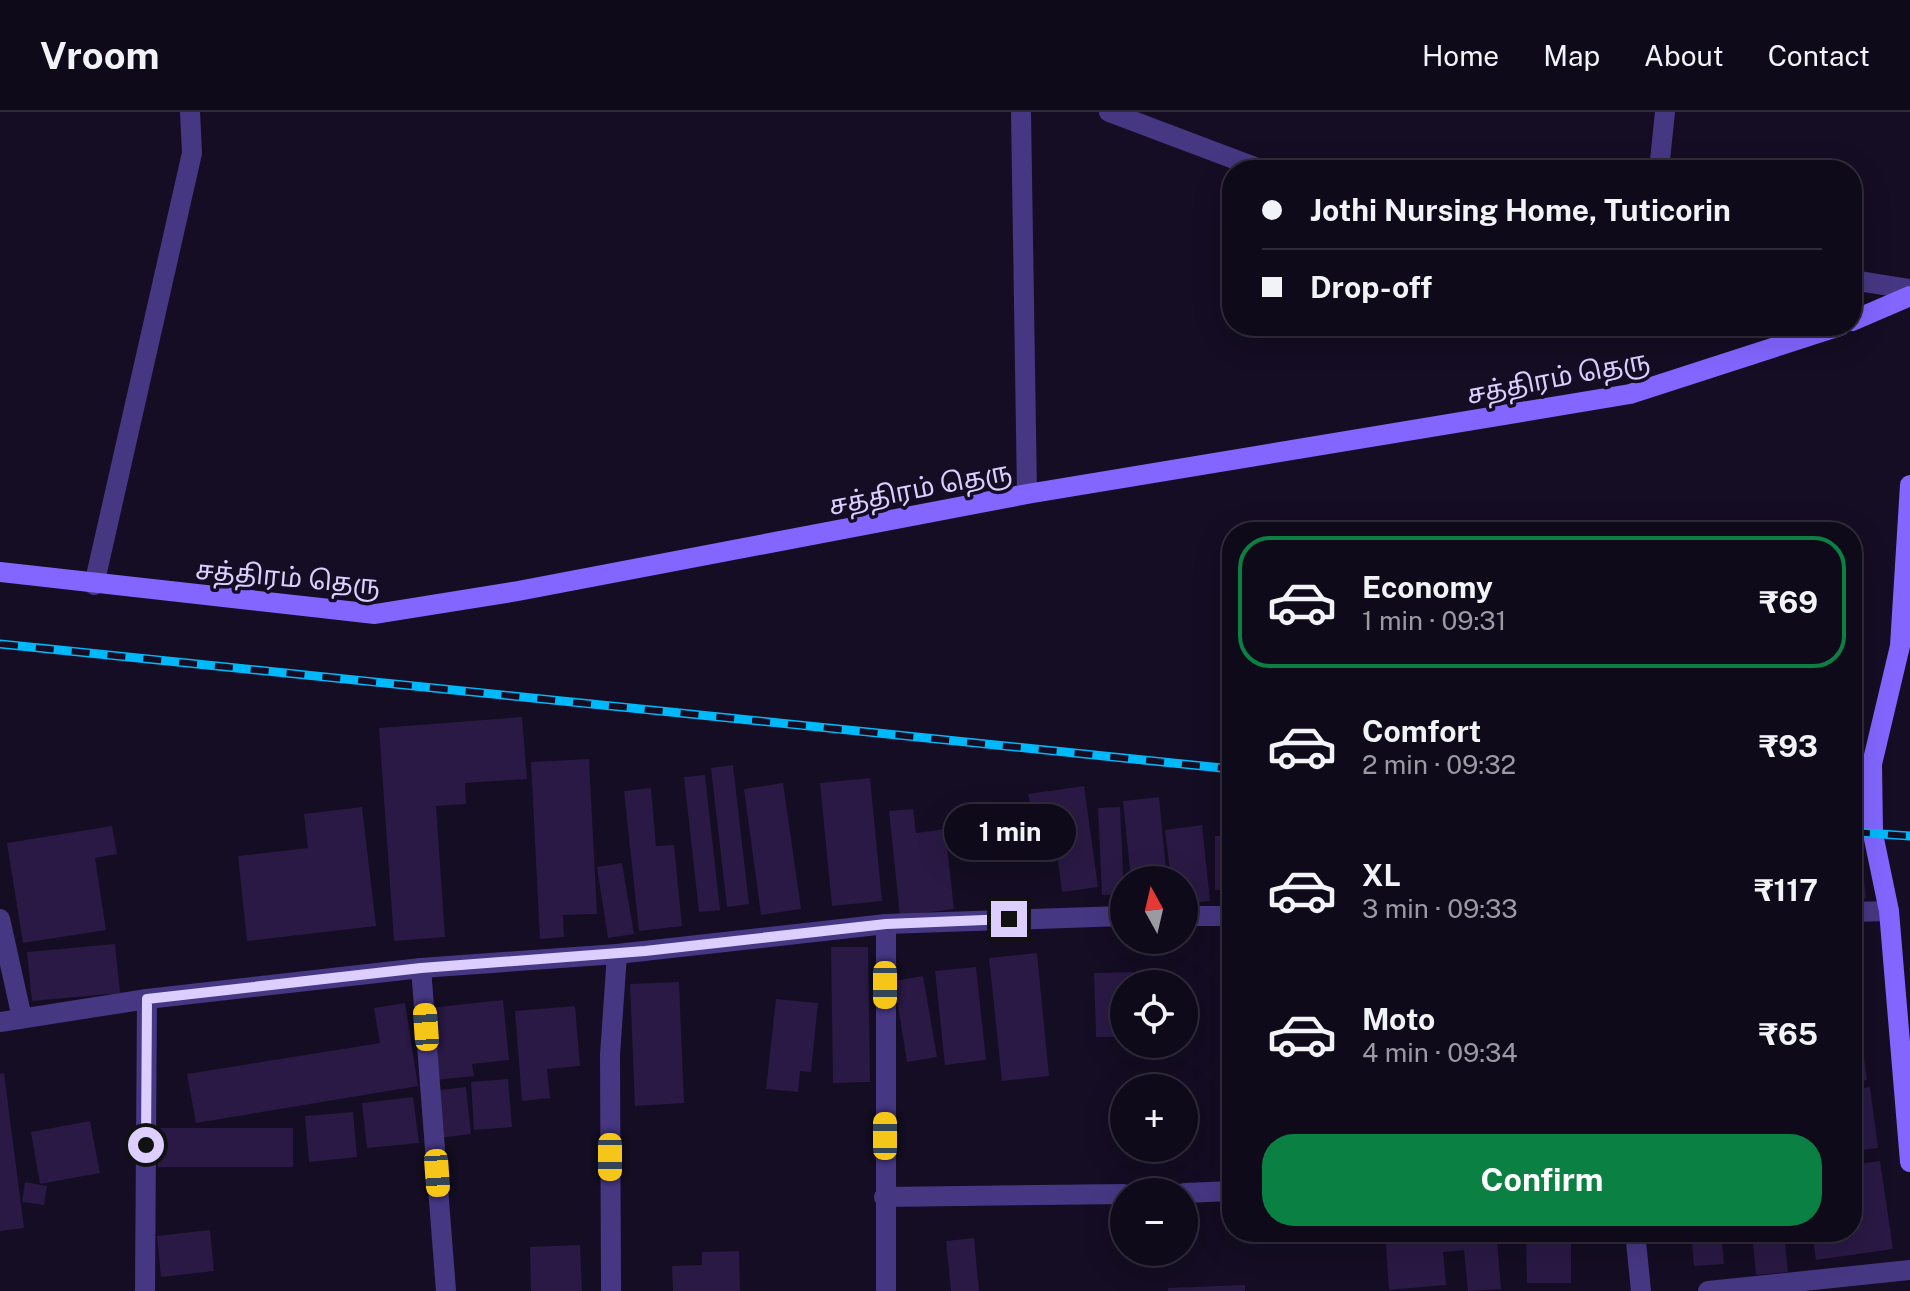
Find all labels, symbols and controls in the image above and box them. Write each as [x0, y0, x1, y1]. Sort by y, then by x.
text: Vroom [40, 33, 160, 78]
text: Home [1422, 39, 1499, 72]
text: Map [1543, 39, 1600, 72]
text: About [1644, 39, 1724, 72]
text: Contact [1768, 39, 1870, 72]
text: Jothi Nursing Home, Tuticorin [1310, 192, 1731, 228]
text: Drop-off [1310, 269, 1432, 305]
street label: சத்திரம் தெரு [1464, 344, 1652, 412]
street label: சத்திரம் தெரு [826, 455, 1014, 523]
street label: சத்திரம் தெரு [194, 553, 382, 603]
icon: car [1266, 566, 1338, 638]
text: Economy [1362, 569, 1493, 605]
text: ₹69 [1759, 584, 1818, 620]
text: 1 min · 09:31 [1362, 605, 1506, 636]
icon: car [1266, 710, 1338, 782]
text: Comfort [1362, 713, 1481, 749]
text: ₹93 [1759, 728, 1818, 764]
text: 2 min · 09:32 [1362, 749, 1516, 780]
callout: 1 min [943, 803, 1075, 859]
text: 1 min [979, 816, 1041, 847]
icon: car [1266, 854, 1338, 926]
text: XL [1362, 857, 1401, 893]
north arrow [1110, 866, 1198, 954]
map controls [1110, 866, 1198, 1266]
text: ₹117 [1754, 872, 1818, 908]
text: 3 min · 09:33 [1362, 893, 1518, 924]
route end [991, 901, 1027, 937]
car [873, 961, 897, 1009]
button: locate [1110, 970, 1198, 1058]
icon: car [1266, 998, 1338, 1070]
text: Moto [1362, 1001, 1435, 1037]
car [412, 1002, 440, 1052]
text: ₹65 [1759, 1016, 1818, 1052]
text: 4 min · 09:34 [1362, 1037, 1518, 1068]
button: + [1110, 1074, 1198, 1162]
car [873, 1112, 897, 1160]
route start [128, 1127, 164, 1163]
car [598, 1133, 622, 1181]
button: Confirm [1262, 1134, 1822, 1226]
car [423, 1148, 451, 1198]
button: − [1110, 1178, 1198, 1266]

